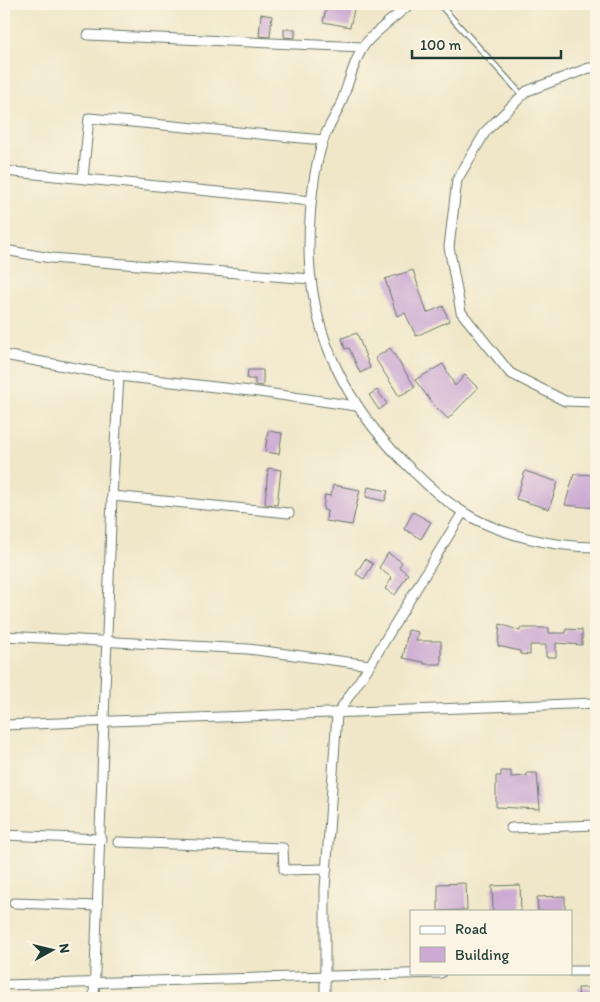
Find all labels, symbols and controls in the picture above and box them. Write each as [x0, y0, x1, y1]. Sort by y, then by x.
scale bar [412, 28, 561, 60]
text: 100 m [420, 36, 462, 54]
legend [410, 910, 572, 974]
text: Road [455, 920, 488, 938]
north arrow [28, 924, 78, 974]
text: N [55, 942, 73, 954]
text: Building [455, 946, 509, 964]

